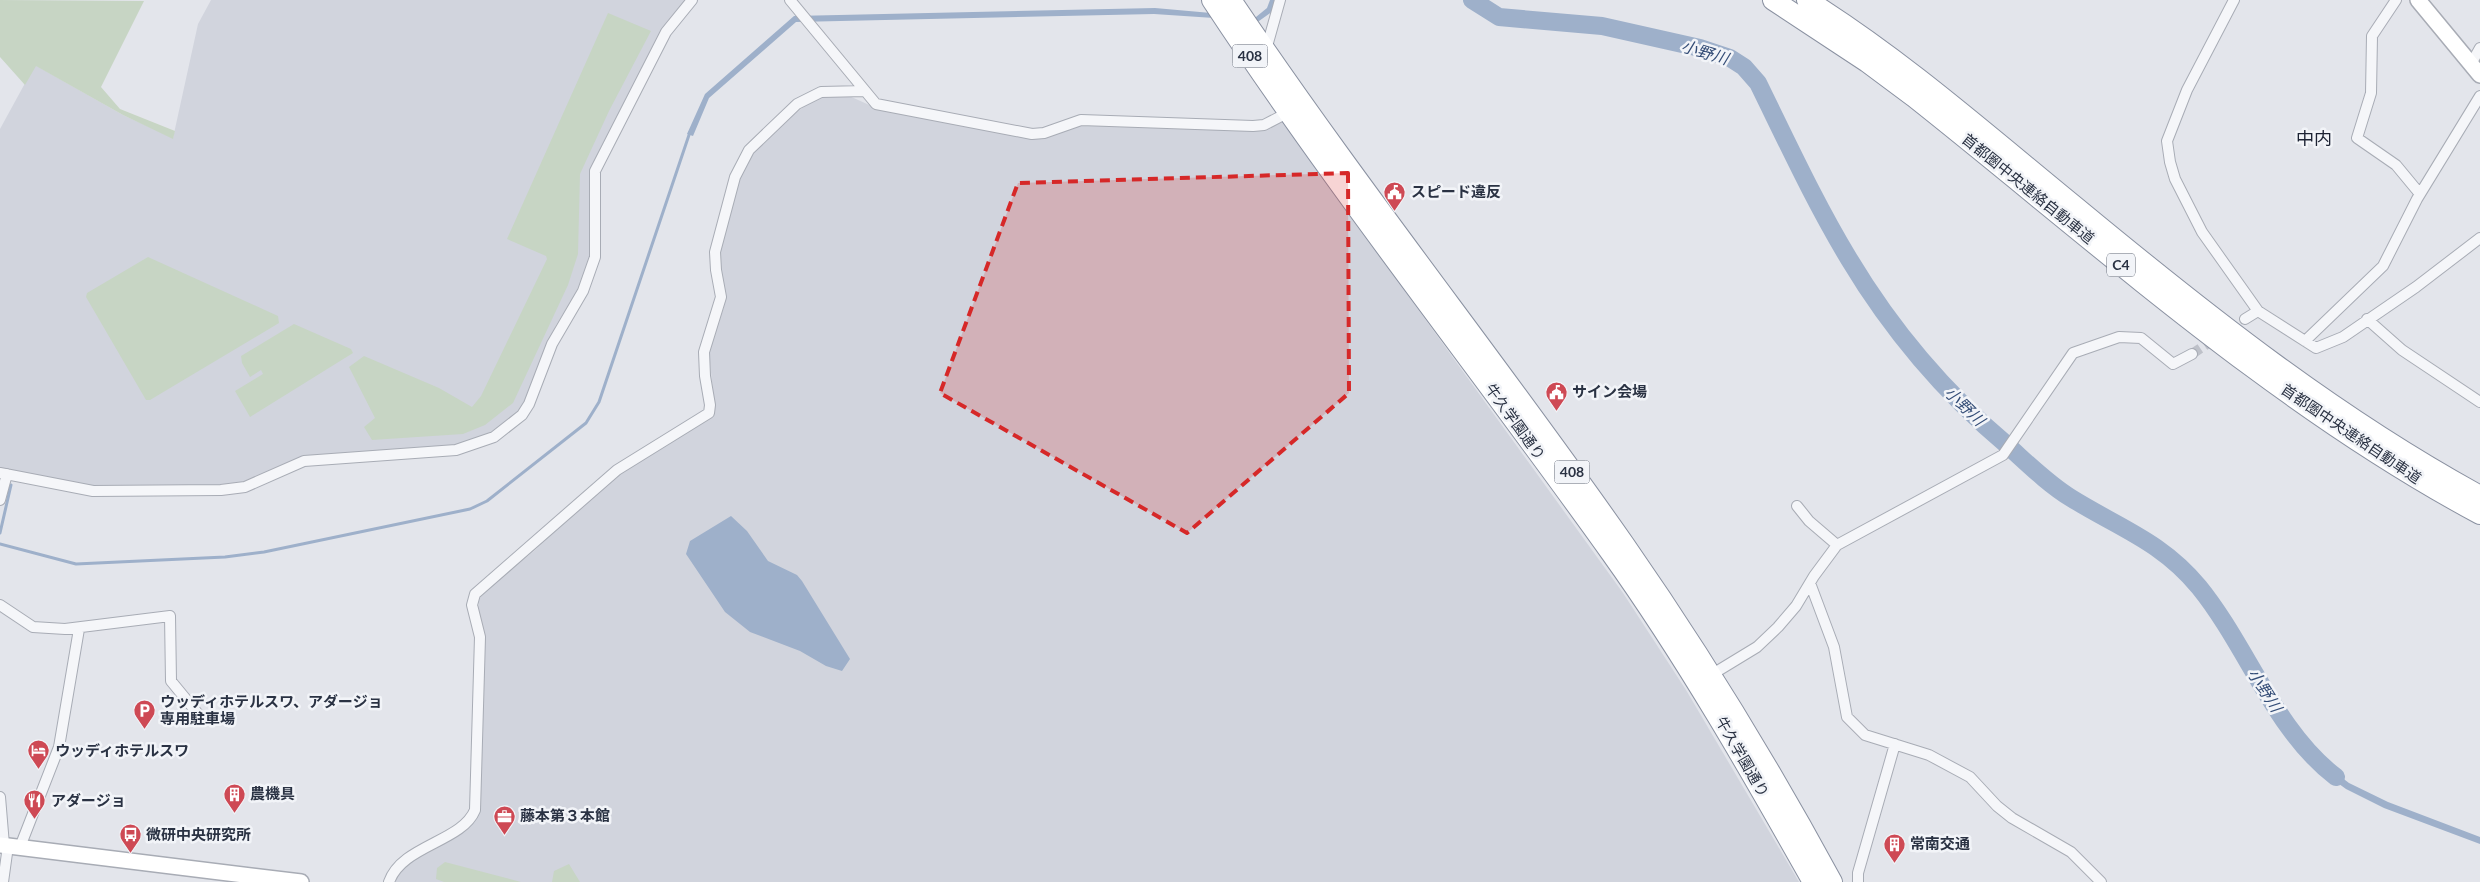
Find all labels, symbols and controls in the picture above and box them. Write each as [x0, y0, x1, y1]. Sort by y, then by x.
water label: 小野川 [1679, 35, 1733, 68]
road number: 408 [1232, 44, 1268, 68]
district label: 中内 [2296, 127, 2332, 149]
street label: 首都圏中央連絡自動車道 [1959, 129, 2098, 247]
public building icon: スピード違反 [1383, 180, 1407, 211]
place label: スピード違反 [1411, 182, 1501, 200]
road number: C4 [2107, 254, 2135, 276]
street label: 牛久学園通り [1482, 380, 1550, 463]
public building icon: サイン会場 [1544, 380, 1568, 411]
street label: 首都圏中央連絡自動車道 [2278, 380, 2425, 487]
place label: サイン会場 [1572, 382, 1647, 400]
water label: 小野川 [1941, 382, 1991, 431]
road number: 408 [1554, 461, 1590, 484]
water label: 小野川 [2244, 664, 2288, 717]
place label: ウッディホテルスワ、アダージョ 専用駐車場 [160, 692, 383, 727]
parking icon: ウッディホテルスワ、アダージョ 専用駐車場 [132, 699, 156, 730]
street label: 牛久学園通り [1713, 713, 1773, 800]
hotel icon: ウッディホテルスワ [27, 739, 51, 770]
place label: ウッディホテルスワ [55, 741, 189, 759]
building icon: 農機具 [222, 782, 246, 813]
place label: 農機具 [250, 784, 295, 802]
restaurant icon: アダージョ [23, 789, 47, 820]
place label: アダージョ [51, 791, 126, 809]
office icon: 藤本第３本館 [492, 804, 516, 835]
place label: 藤本第３本館 [520, 806, 610, 824]
bus stop icon: 微研中央研究所 [118, 823, 142, 854]
place label: 微研中央研究所 [146, 825, 251, 843]
building icon: 常南交通 [1882, 832, 1906, 863]
place label: 常南交通 [1910, 834, 1970, 852]

